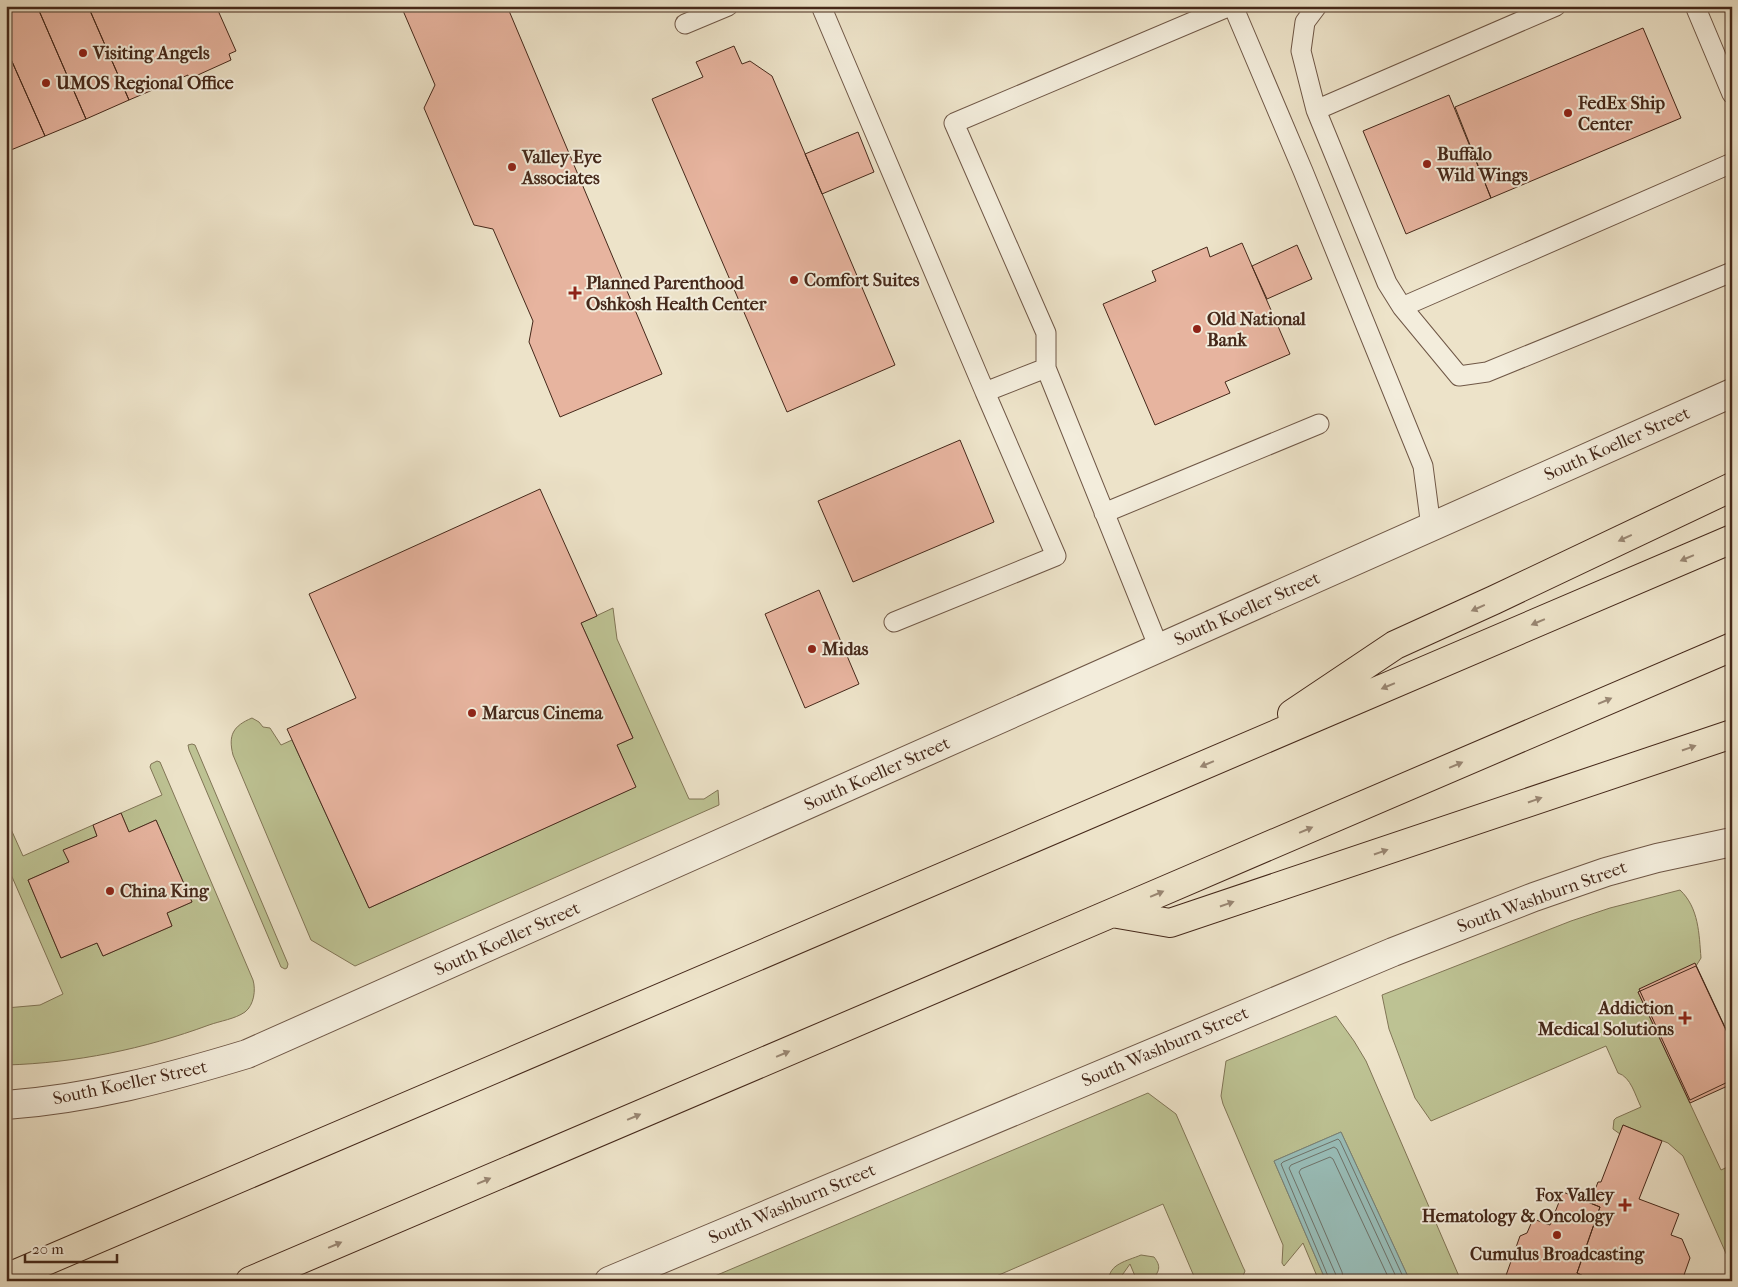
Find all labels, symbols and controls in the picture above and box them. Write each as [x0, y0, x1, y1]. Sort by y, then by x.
place label: Visiting Angels [92, 43, 210, 64]
marker: Visiting Angels [77, 47, 89, 59]
place label: UMOS Regional Office [55, 73, 234, 94]
marker: UMOS Regional Office [40, 77, 52, 89]
place label: FedEx Ship Center [1577, 93, 1665, 135]
marker: FedEx Ship Center [1562, 107, 1574, 119]
place label: Buffalo Wild Wings [1436, 144, 1528, 186]
place label: Valley Eye Associates [521, 147, 602, 189]
marker: Buffalo Wild Wings [1421, 158, 1433, 170]
marker: Valley Eye Associates [506, 161, 518, 173]
place label: Comfort Suites [804, 270, 920, 291]
place label: Planned Parenthood Oshkosh Health Center [586, 273, 767, 315]
marker: Comfort Suites [788, 274, 800, 286]
marker: Planned Parenthood Oshkosh Health Center [568, 286, 582, 300]
place label: Old National Bank [1207, 309, 1307, 351]
marker: Old National Bank [1191, 323, 1203, 335]
street label: South Koeller Street [1541, 402, 1694, 486]
one-way arrow [1617, 534, 1632, 542]
one-way arrow [1679, 554, 1694, 562]
street label: South Koeller Street [1171, 567, 1324, 651]
one-way arrow [1471, 604, 1485, 612]
one-way arrow [1530, 618, 1545, 626]
place label: Midas [821, 639, 869, 660]
marker: Midas [806, 643, 818, 655]
one-way arrow [1380, 682, 1395, 690]
one-way arrow [1598, 697, 1612, 705]
place label: Marcus Cinema [481, 703, 604, 724]
marker: Marcus Cinema [466, 707, 478, 719]
street label: South Koeller Street [801, 732, 954, 816]
one-way arrow [1682, 744, 1697, 752]
one-way arrow [1200, 760, 1214, 768]
one-way arrow [1449, 761, 1463, 769]
one-way arrow [1528, 796, 1543, 803]
one-way arrow [1299, 825, 1313, 833]
one-way arrow [1374, 848, 1389, 856]
street label: South Washburn Street [1454, 856, 1630, 937]
place label: China King [120, 881, 210, 902]
marker: China King [104, 885, 116, 897]
one-way arrow [1150, 889, 1164, 897]
street label: South Koeller Street [431, 897, 584, 981]
one-way arrow [1220, 900, 1235, 908]
place label: Addiction Medical Solutions [1537, 998, 1675, 1040]
street label: South Washburn Street [1078, 1002, 1252, 1092]
marker: Addiction Medical Solutions [1678, 1011, 1692, 1025]
one-way arrow [776, 1049, 790, 1057]
street label: South Koeller Street [51, 1056, 210, 1110]
one-way arrow [627, 1113, 641, 1121]
street label: South Washburn Street [705, 1159, 879, 1249]
one-way arrow [477, 1177, 492, 1185]
place label: Fox Valley Hematology & Oncology [1422, 1185, 1615, 1227]
marker: Fox Valley Hematology & Oncology [1618, 1198, 1632, 1212]
marker: Cumulus Broadcasting [1551, 1229, 1563, 1241]
scale bar [25, 1232, 118, 1264]
text: 20 m [32, 1240, 64, 1258]
one-way arrow [328, 1240, 342, 1248]
place label: Cumulus Broadcasting [1470, 1244, 1645, 1265]

